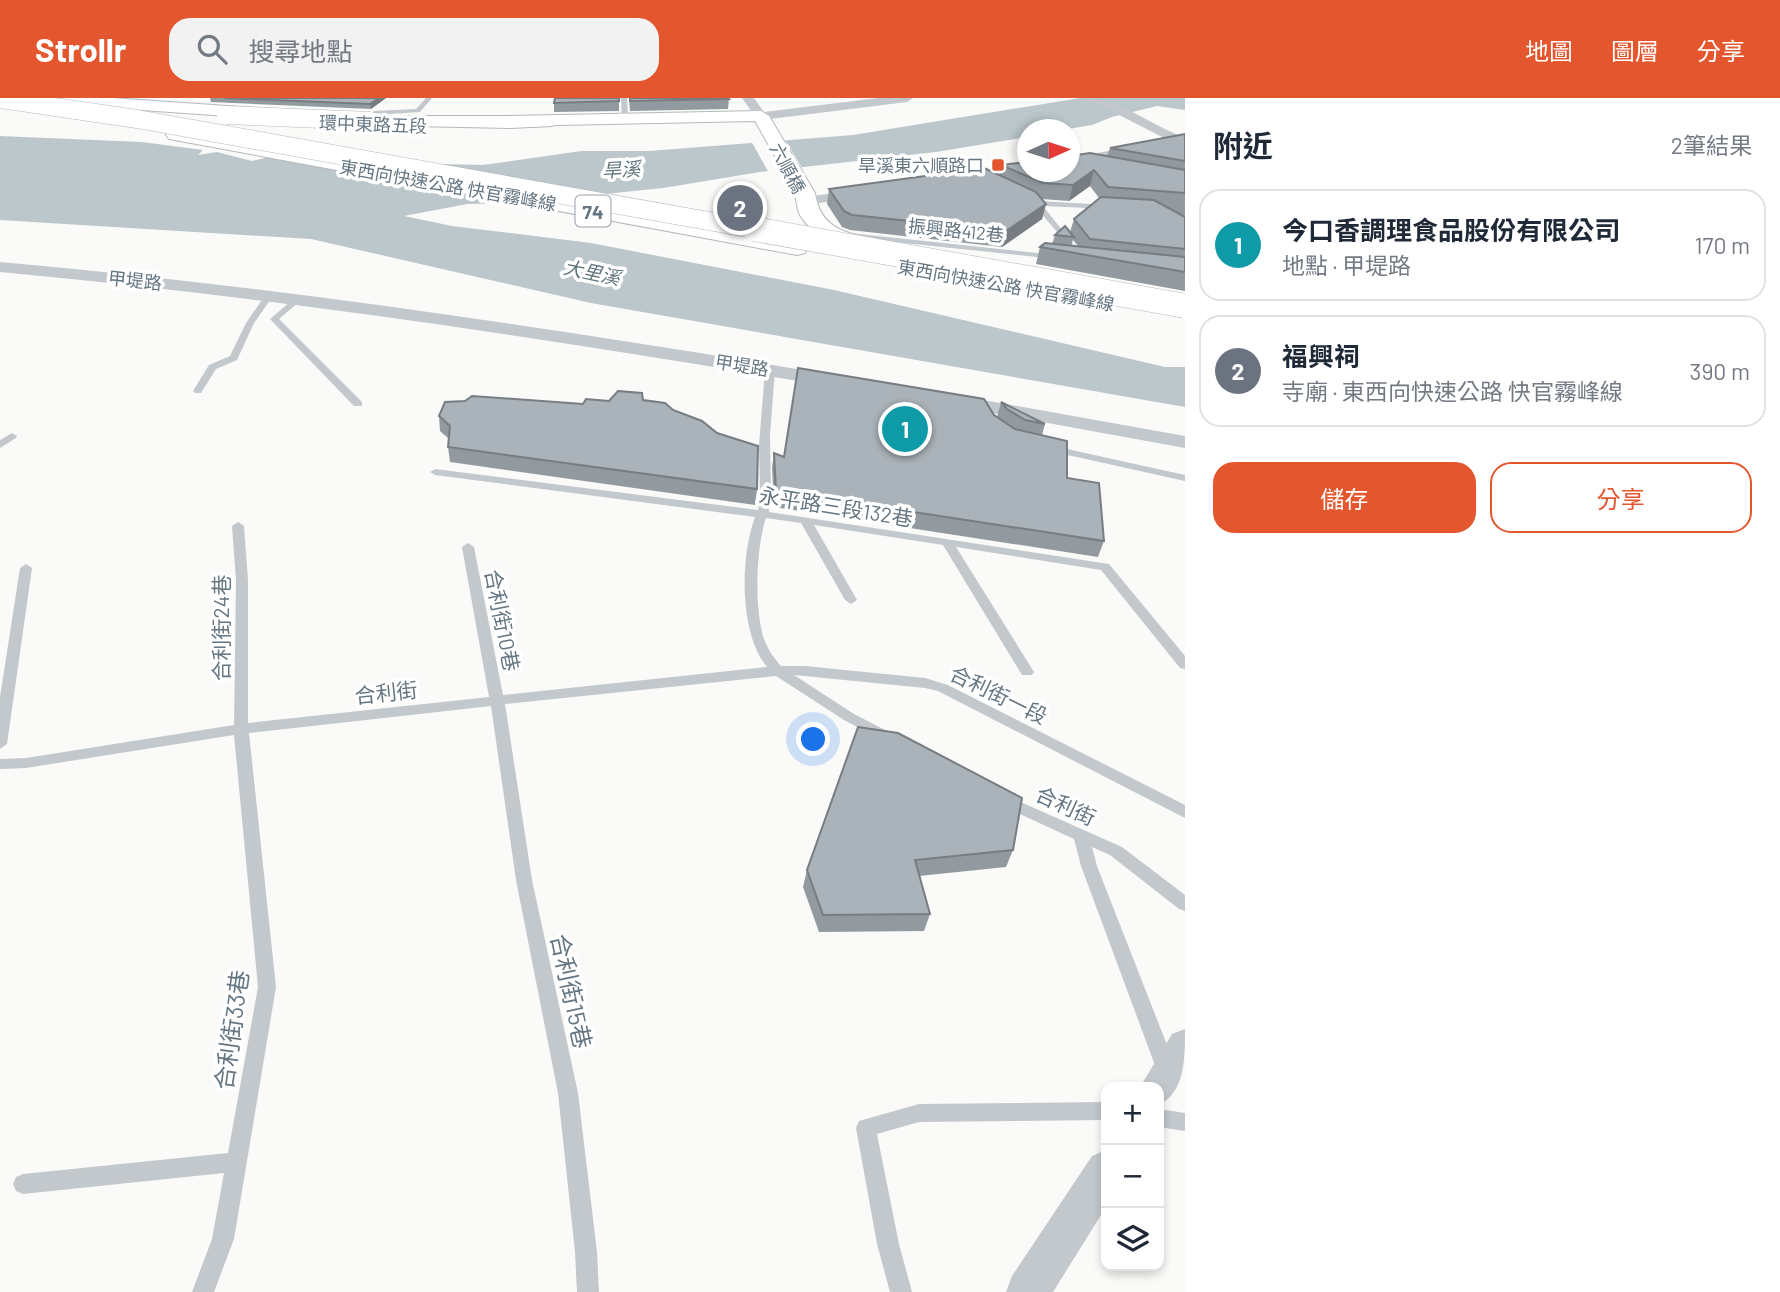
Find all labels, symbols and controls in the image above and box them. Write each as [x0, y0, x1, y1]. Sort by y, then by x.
search box [169, 18, 659, 81]
text: Strollr [35, 29, 127, 69]
icon: search [193, 30, 231, 68]
text: 搜尋地點 [249, 35, 353, 66]
text: 地圖 [1525, 36, 1573, 65]
text: 圖層 [1611, 36, 1659, 65]
text: 分享 [1697, 36, 1745, 65]
street label: 環中東路五段 [319, 111, 427, 137]
north arrow [1017, 119, 1080, 182]
text: 附近 [1213, 127, 1273, 163]
text: 2筆結果 [1671, 131, 1752, 159]
street label: 六順橋 [766, 139, 810, 197]
place label: 旱溪東六順路口 [858, 154, 984, 176]
street label: 東西向快速公路 快官霧峰線 [338, 155, 558, 215]
water label: 旱溪 [601, 156, 644, 181]
marker: 旱溪東六順路口 [990, 157, 1006, 173]
pin: 2 [717, 182, 763, 234]
road number: 74 [576, 195, 610, 226]
street label: 振興路412巷 [907, 214, 1005, 246]
text: 今口香調理食品股份有限公司 [1282, 214, 1620, 245]
text: 1 [1234, 231, 1242, 259]
text: 170 m [1694, 231, 1750, 259]
text: 地點 · 甲堤路 [1282, 251, 1411, 279]
water label: 大里溪 [562, 255, 625, 290]
street label: 東西向快速公路 快官霧峰線 [896, 255, 1116, 315]
street label: 甲堤路 [107, 266, 163, 294]
text: 福興祠 [1282, 340, 1360, 371]
street label: 甲堤路 [714, 350, 770, 380]
text: 2 [1232, 357, 1244, 385]
text: 390 m [1690, 357, 1750, 385]
text: 寺廟 · 東西向快速公路 快官霧峰線 [1282, 377, 1623, 405]
pin: 1 [882, 403, 928, 455]
button: 儲存 [1213, 462, 1476, 533]
button: 分享 [1490, 462, 1752, 533]
street label: 永平路三段132巷 [757, 481, 915, 531]
street label: 合利街10巷 [481, 567, 525, 673]
street label: 合利街24巷 [208, 575, 233, 681]
street label: 合利街一段 [946, 660, 1052, 728]
street label: 合利街 [353, 676, 419, 708]
your location [796, 722, 830, 756]
street label: 合利街 [1032, 780, 1100, 830]
street label: 合利街15巷 [546, 931, 598, 1051]
street label: 合利街33巷 [208, 968, 254, 1092]
map controls [1101, 1082, 1164, 1271]
button: + [1101, 1082, 1164, 1145]
button: − [1101, 1145, 1164, 1208]
button: layers [1101, 1208, 1164, 1271]

